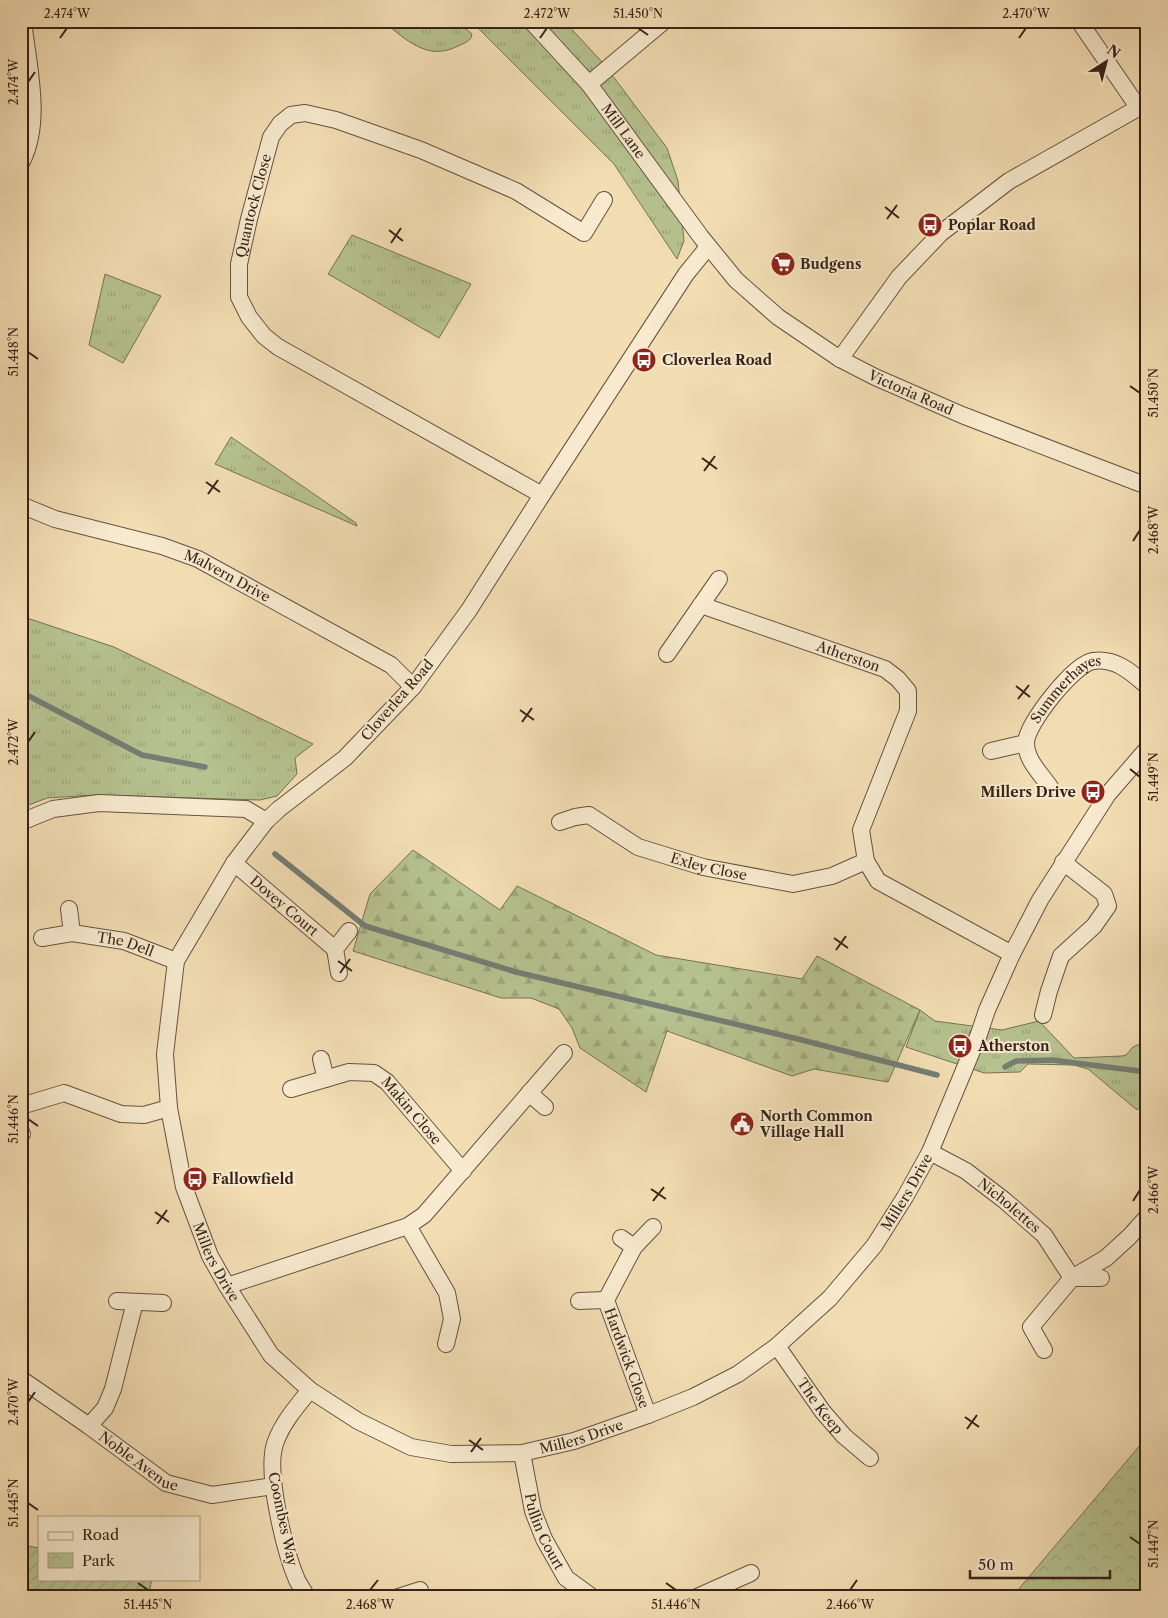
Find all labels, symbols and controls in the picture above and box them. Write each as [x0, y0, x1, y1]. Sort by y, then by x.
text: 2.474°W [44, 6, 91, 21]
text: 2.472°W [524, 6, 571, 21]
text: 51.450°N [613, 6, 663, 21]
text: 2.470°W [1002, 6, 1051, 21]
north arrow [1080, 38, 1130, 88]
text: N [1103, 41, 1124, 62]
text: 2.474°W [6, 58, 21, 105]
street label: Mill Lane [597, 100, 650, 162]
street label: Quantock Close [232, 152, 275, 259]
bus stop icon: Poplar Road [917, 212, 943, 238]
place label: Poplar Road [948, 216, 1036, 234]
supermarket icon: Budgens [770, 251, 796, 277]
place label: Budgens [800, 255, 861, 273]
text: 51.448°N [6, 327, 21, 377]
bus stop icon: Cloverlea Road [631, 347, 657, 373]
place label: Cloverlea Road [662, 351, 773, 369]
street label: Victoria Road [864, 366, 957, 419]
text: 51.450°N [1146, 368, 1161, 418]
text: 2.468°W [1146, 505, 1161, 554]
street label: Malvern Drive [182, 546, 274, 606]
street label: Atherston [813, 637, 883, 676]
street label: Summerhayes [1026, 652, 1101, 727]
street label: Cloverlea Road [357, 655, 437, 744]
text: 2.472°W [6, 718, 21, 765]
text: 51.449°N [1146, 752, 1161, 802]
bus stop icon: Millers Drive [1080, 779, 1106, 805]
place label: Millers Drive [981, 783, 1076, 801]
street label: Exley Close [668, 849, 749, 884]
street label: Dovey Court [246, 872, 322, 940]
street label: The Dell [96, 928, 156, 961]
bus stop icon: Atherston [947, 1033, 973, 1059]
place label: Atherston [977, 1037, 1050, 1055]
street label: Makin Close [377, 1073, 446, 1149]
text: 51.446°N [6, 1094, 21, 1144]
place label: North Common Village Hall [759, 1107, 873, 1141]
public building icon: North Common Village Hall [729, 1111, 755, 1137]
street label: Millers Drive [877, 1150, 936, 1234]
text: 2.466°W [1146, 1165, 1161, 1214]
bus stop icon: Fallowfield [182, 1166, 208, 1192]
place label: Fallowfield [212, 1170, 294, 1188]
street label: Nicholettes [974, 1174, 1044, 1237]
street label: Millers Drive [189, 1220, 244, 1305]
street label: Hardwick Close [600, 1305, 654, 1411]
street label: The Keep [793, 1375, 847, 1438]
text: 2.470°W [6, 1377, 21, 1426]
street label: Millers Drive [538, 1415, 626, 1458]
street label: Noble Avenue [95, 1428, 180, 1495]
street label: Coombes Way [264, 1470, 302, 1568]
text: 51.445°N [6, 1478, 21, 1528]
street label: Pullin Court [521, 1492, 568, 1573]
legend [38, 1516, 200, 1580]
text: 51.447°N [1146, 1520, 1161, 1568]
text: Road [82, 1525, 119, 1544]
scale bar [970, 1548, 1110, 1580]
text: Park [82, 1551, 116, 1570]
text: 50 m [978, 1555, 1014, 1574]
text: 51.445°N [123, 1597, 173, 1612]
text: 2.468°W [346, 1597, 395, 1612]
text: 51.446°N [651, 1597, 701, 1612]
text: 2.466°W [826, 1597, 875, 1612]

